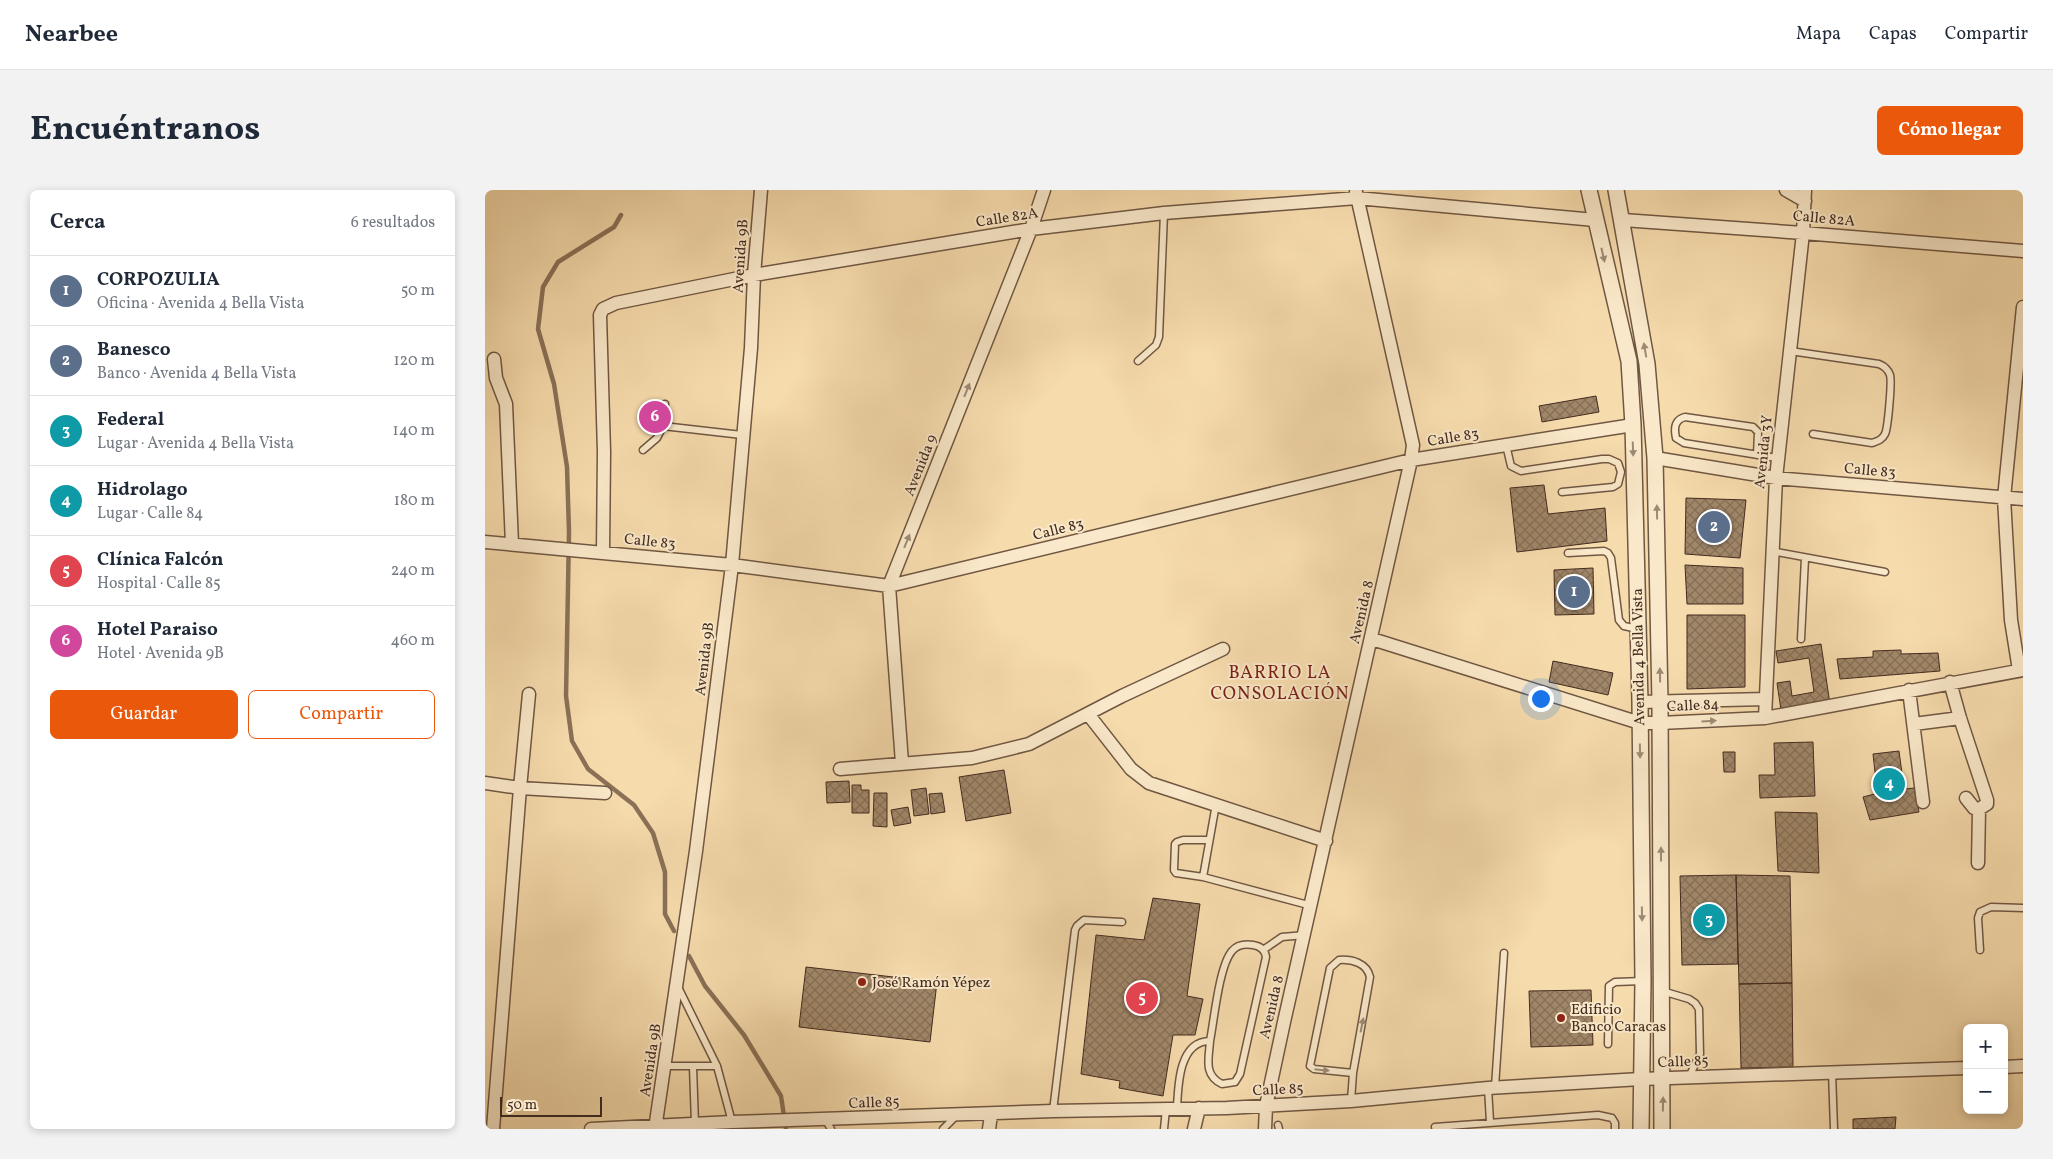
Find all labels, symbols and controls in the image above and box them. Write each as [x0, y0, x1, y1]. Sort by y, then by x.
text: Nearbee [25, 18, 118, 52]
text: Mapa [1796, 22, 1841, 47]
text: Capas [1869, 22, 1917, 47]
text: Compartir [1945, 22, 2028, 47]
text: Encuéntranos [30, 106, 260, 154]
button: Cómo llegar [1877, 106, 2023, 155]
street label: Calle 82A [975, 203, 1040, 234]
street label: Calle 82A [1792, 206, 1856, 233]
text: Cerca [50, 208, 105, 237]
text: 6 resultados [351, 212, 435, 234]
street label: Avenida 9B [728, 218, 755, 294]
one-way arrow [1599, 247, 1607, 262]
text: CORPOZULIA [97, 267, 220, 293]
text: 1 [63, 280, 69, 302]
text: 50 m [401, 280, 435, 302]
text: Oficina · Avenida 4 Bella Vista [97, 293, 304, 315]
text: Banesco [97, 337, 171, 363]
one-way arrow [1641, 342, 1649, 358]
text: 2 [62, 350, 70, 372]
text: 120 m [393, 350, 435, 372]
text: Banco · Avenida 4 Bella Vista [97, 363, 296, 385]
one-way arrow [963, 382, 971, 397]
pin: 6 [639, 398, 671, 436]
text: Federal [97, 407, 164, 433]
street label: Avenida 3Y [1750, 414, 1779, 490]
text: 3 [62, 420, 70, 442]
text: 140 m [393, 420, 435, 442]
street label: Calle 83 [1426, 424, 1480, 453]
street label: Avenida 9 [900, 431, 943, 500]
text: Lugar · Avenida 4 Bella Vista [97, 433, 294, 455]
one-way arrow [1629, 441, 1637, 457]
street label: Calle 83 [1843, 459, 1897, 484]
text: Hidrolago [97, 477, 188, 503]
text: 4 [61, 490, 71, 512]
text: 180 m [394, 490, 435, 512]
text: Lugar · Calle 84 [97, 503, 203, 525]
one-way arrow [1652, 504, 1660, 520]
pin: 2 [1698, 508, 1730, 546]
street label: Calle 83 [1031, 514, 1086, 547]
street label: Calle 83 [623, 529, 677, 556]
one-way arrow [903, 534, 911, 548]
text: Clínica Falcón [97, 547, 223, 573]
text: 5 [62, 560, 70, 582]
text: 240 m [391, 560, 435, 582]
text: Hospital · Calle 85 [97, 573, 221, 595]
pin: 1 [1558, 573, 1590, 611]
street label: Avenida 8 [1345, 579, 1380, 646]
street label: Avenida 4 Bella Vista [1628, 588, 1651, 726]
text: Hotel Paraiso [97, 617, 218, 643]
street label: Avenida 9B [691, 621, 720, 697]
text: 6 [62, 630, 70, 652]
text: 460 m [391, 630, 435, 652]
text: Hotel · Avenida 9B [97, 643, 224, 665]
district label: BARRIO LA CONSOLACIÓN [1210, 661, 1350, 707]
one-way arrow [1656, 666, 1664, 682]
your location [1528, 686, 1554, 712]
button: Guardar [50, 690, 238, 739]
button: Compartir [248, 690, 435, 739]
street label: Calle 84 [1666, 695, 1720, 718]
one-way arrow [1701, 716, 1717, 724]
one-way arrow [1636, 744, 1644, 760]
pin: 4 [1873, 765, 1905, 803]
one-way arrow [1657, 846, 1665, 862]
pin: 3 [1693, 901, 1725, 939]
one-way arrow [1638, 906, 1646, 922]
place label: José Ramón Yépez [872, 973, 990, 994]
street label: Avenida 8 [1255, 974, 1290, 1041]
marker: José Ramón Yépez [856, 976, 868, 988]
pin: 5 [1126, 979, 1158, 1017]
place label: Edificio Banco Caracas [1571, 1000, 1666, 1038]
marker: Edificio Banco Caracas [1555, 1012, 1567, 1024]
one-way arrow [1358, 1018, 1366, 1033]
street label: Avenida 9B [635, 1022, 668, 1098]
map controls [1963, 1024, 2008, 1114]
button: + [1963, 1024, 2008, 1069]
street label: Calle 85 [1657, 1051, 1709, 1074]
one-way arrow [1315, 1066, 1331, 1074]
button: − [1963, 1069, 2008, 1114]
street label: Calle 85 [1252, 1079, 1304, 1102]
street label: Calle 85 [848, 1092, 900, 1115]
scale bar [500, 1094, 603, 1117]
one-way arrow [1659, 1095, 1667, 1111]
text: 50 m [507, 1096, 537, 1115]

